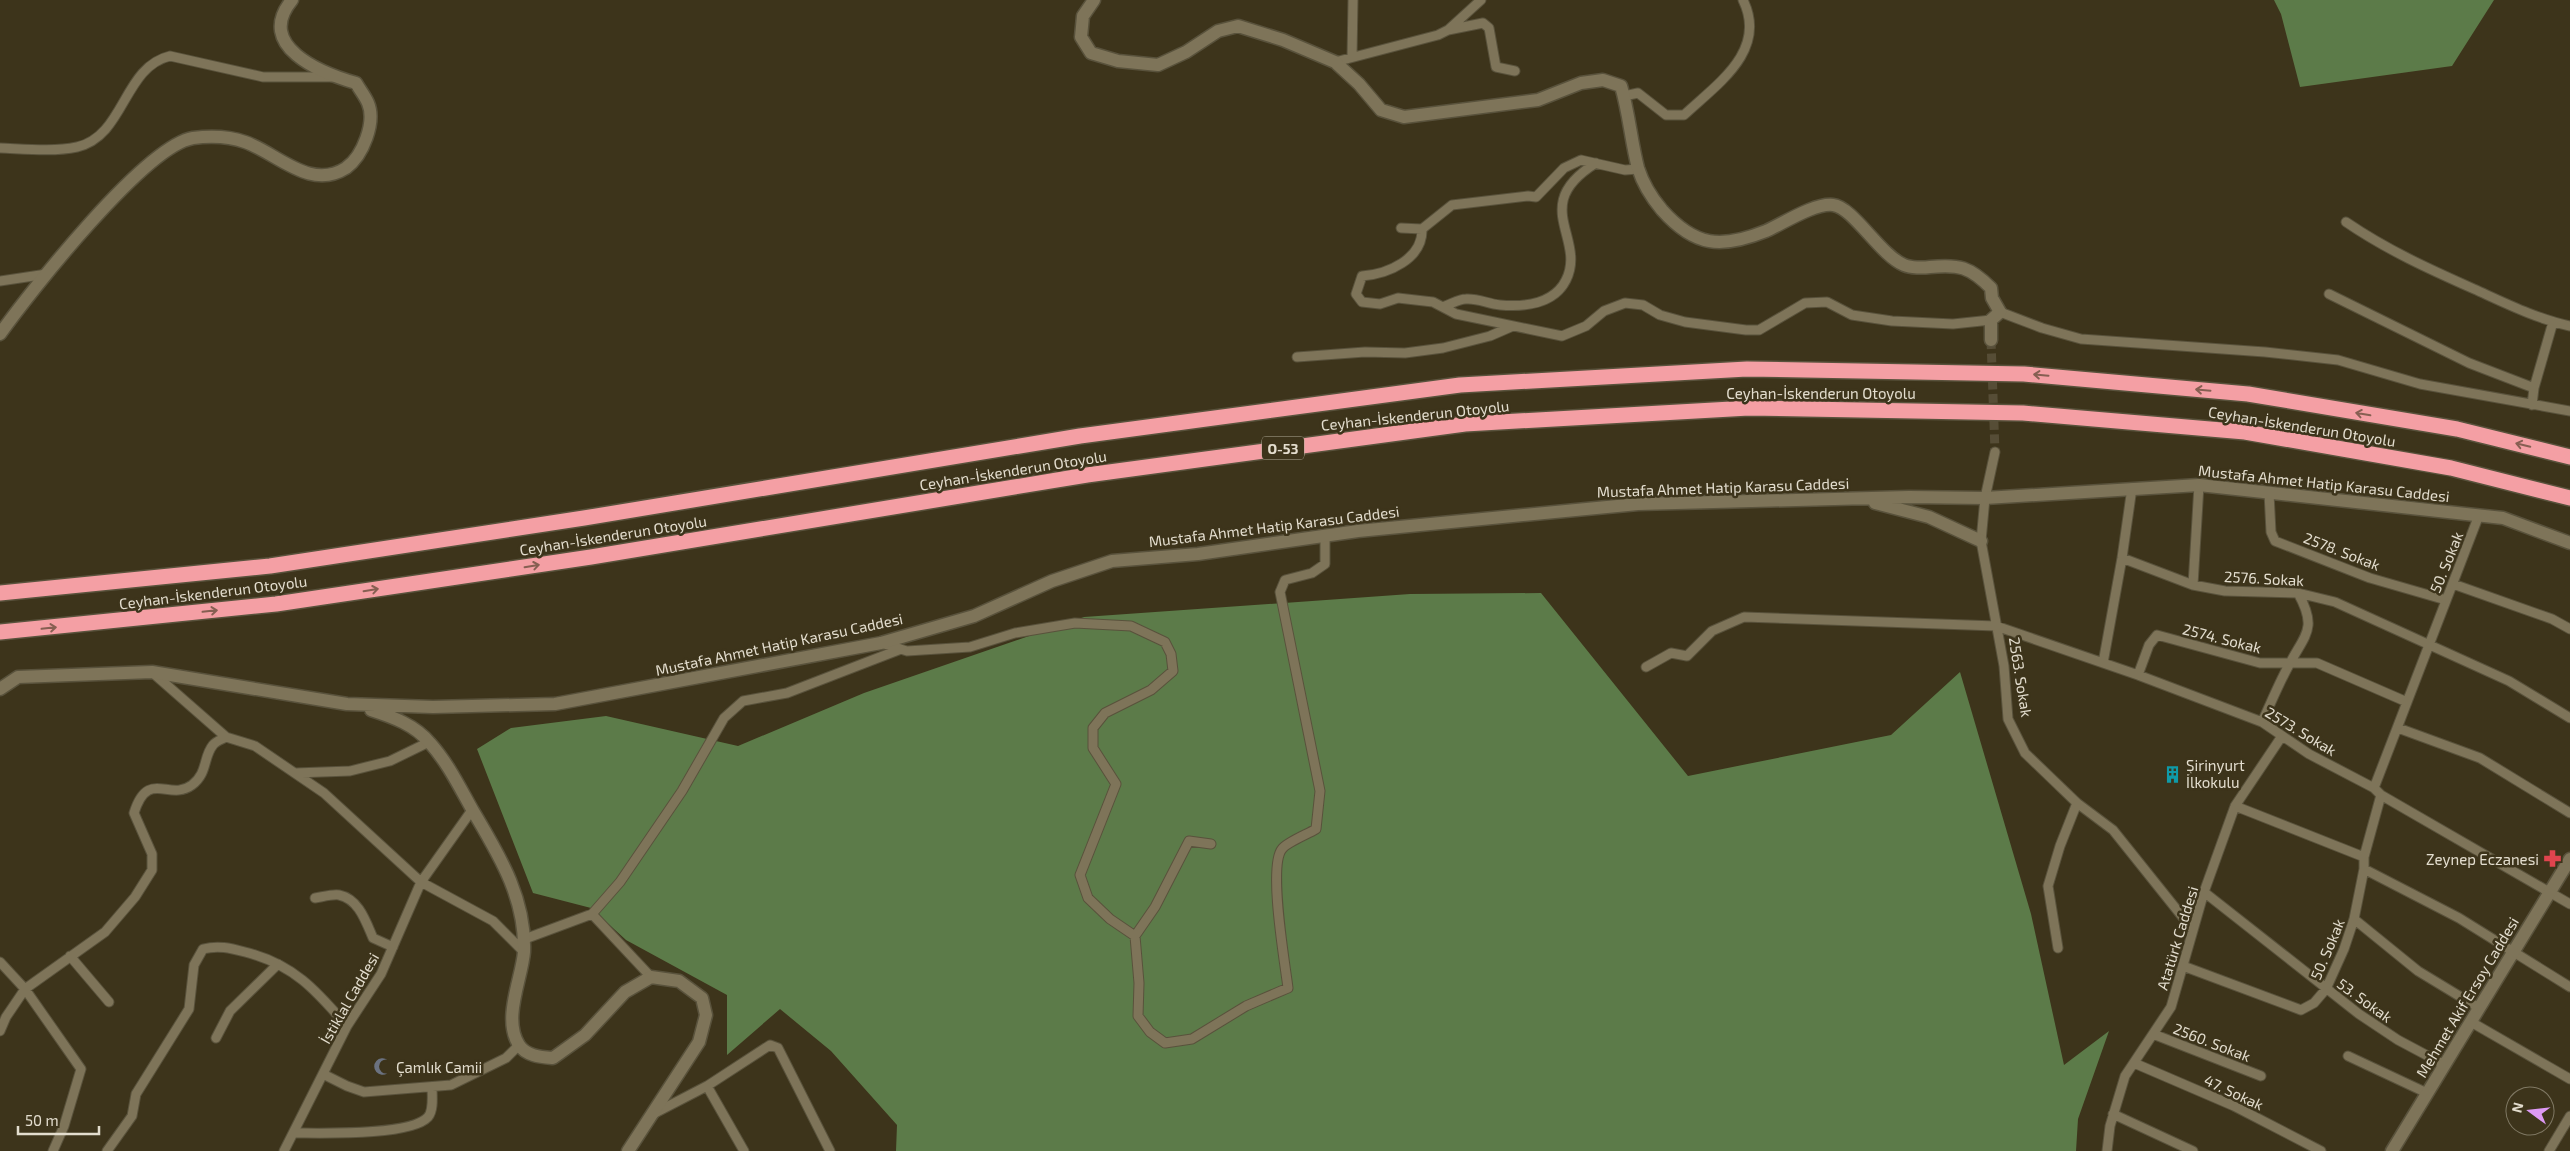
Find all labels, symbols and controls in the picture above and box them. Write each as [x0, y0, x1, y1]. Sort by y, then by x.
one-way arrow [2033, 371, 2049, 380]
street label: Ceyhan-İskenderun Otoyolu [1726, 384, 1916, 402]
one-way arrow [2195, 385, 2211, 395]
street label: Ceyhan-İskenderun Otoyolu [1320, 396, 1510, 434]
street label: Ceyhan-İskenderun Otoyolu [2207, 402, 2397, 450]
one-way arrow [2356, 408, 2372, 418]
road number: O-53 [1262, 436, 1304, 459]
one-way arrow [2515, 440, 2531, 449]
street label: Ceyhan-İskenderun Otoyolu [918, 446, 1108, 494]
street label: Mustafa Ahmet Hatip Karasu Caddesi [2198, 461, 2450, 505]
street label: Mustafa Ahmet Hatip Karasu Caddesi [1597, 474, 1849, 500]
street label: Mustafa Ahmet Hatip Karasu Caddesi [1148, 502, 1400, 550]
street label: Ceyhan-İskenderun Otoyolu [518, 511, 708, 559]
street label: 2578. Sokak [2301, 528, 2383, 574]
street label: 50. Sokak [2426, 528, 2467, 595]
one-way arrow [524, 560, 540, 570]
street label: 2576. Sokak [2224, 567, 2305, 589]
street label: Ceyhan-İskenderun Otoyolu [118, 572, 308, 612]
one-way arrow [363, 585, 379, 595]
one-way arrow [202, 606, 218, 616]
street label: Mustafa Ahmet Hatip Karasu Caddesi [654, 609, 904, 679]
street label: 2574. Sokak [2181, 620, 2264, 657]
one-way arrow [40, 623, 56, 633]
street label: 2563. Sokak [2006, 636, 2036, 719]
street label: 2573. Sokak [2262, 703, 2340, 759]
place label: Şirinyurt İlkokulu [2186, 756, 2245, 791]
building icon: Şirinyurt İlkokulu [2162, 764, 2182, 784]
pharmacy icon: Zeynep Eczanesi [2543, 849, 2563, 869]
place label: Zeynep Eczanesi [2426, 850, 2539, 868]
street label: Atatürk Caddesi [2153, 884, 2201, 992]
street label: Mehmet Akif Ersoy Caddesi [2412, 913, 2522, 1081]
street label: 50. Sokak [2306, 916, 2348, 982]
street label: İstiklal Caddesi [316, 949, 382, 1047]
street label: 53. Sokak [2334, 974, 2396, 1026]
street label: 2560. Sokak [2171, 1019, 2254, 1065]
mosque icon: Çamlık Camii [372, 1057, 392, 1077]
place label: Çamlık Camii [396, 1058, 482, 1077]
street label: 47. Sokak [2201, 1070, 2267, 1114]
north arrow [2505, 1086, 2555, 1136]
text: N [2507, 1100, 2526, 1115]
scale bar [18, 1104, 99, 1136]
text: 50 m [25, 1111, 59, 1129]

